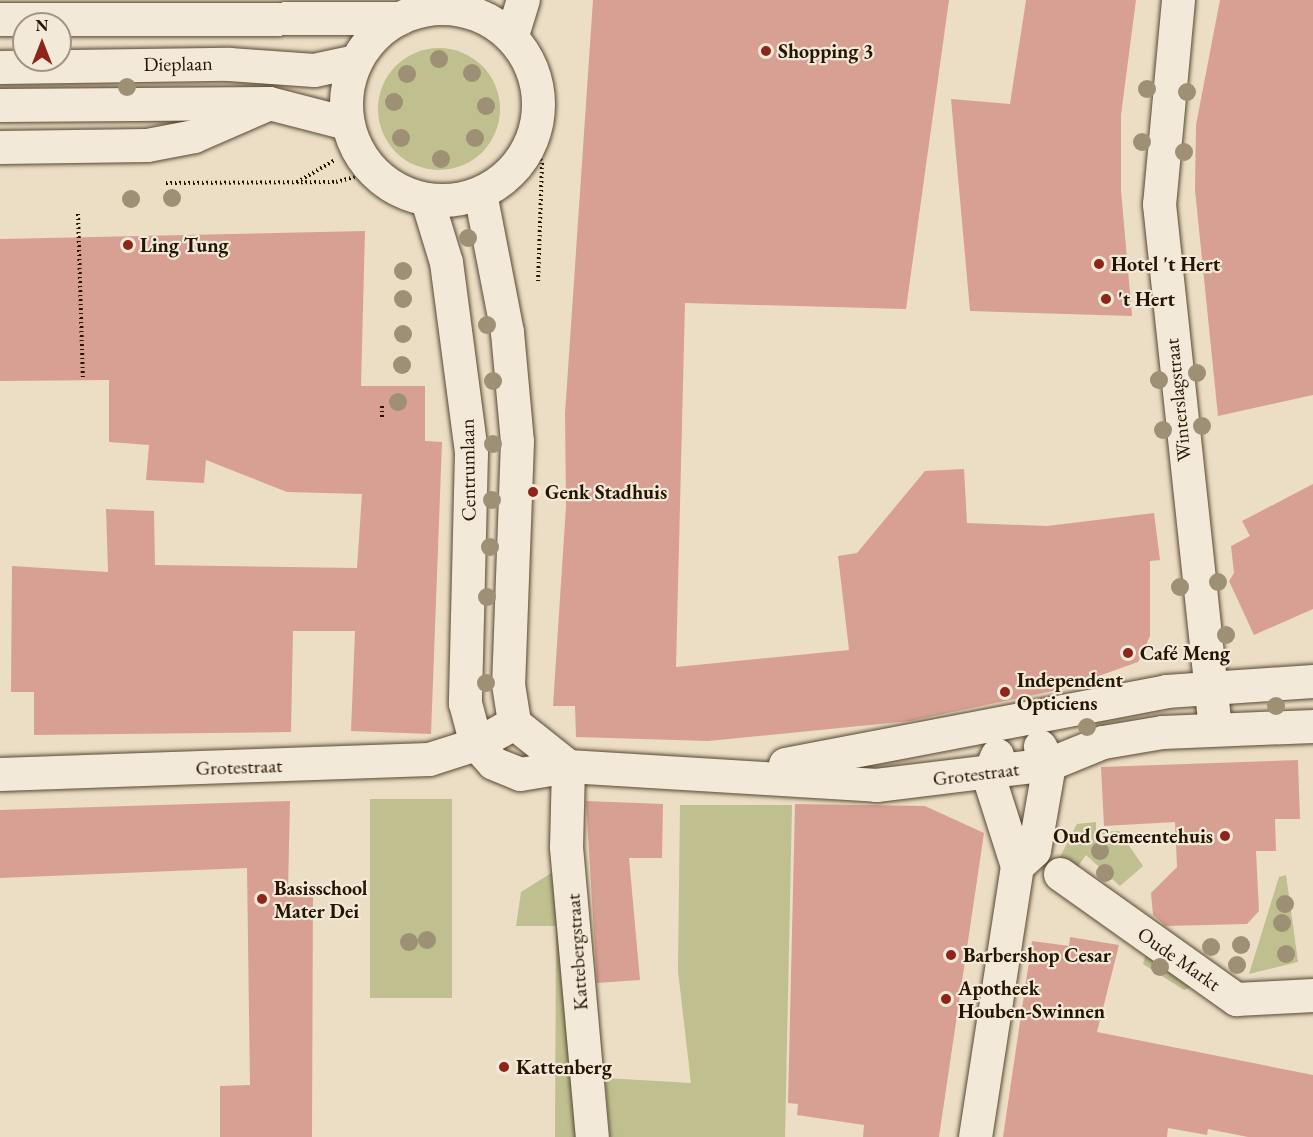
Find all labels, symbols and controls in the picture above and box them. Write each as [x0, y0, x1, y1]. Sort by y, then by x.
north arrow [12, 12, 72, 72]
text: N [36, 15, 48, 36]
place label: Shopping 3 [778, 39, 874, 63]
marker: Shopping 3 [759, 44, 773, 58]
street label: Dieplaan [143, 51, 213, 77]
place label: Ling Tung [140, 233, 229, 257]
marker: Ling Tung [121, 238, 135, 252]
place label: Hotel 't Hert [1111, 252, 1220, 276]
marker: Hotel 't Hert [1092, 257, 1106, 271]
place label: 't Hert [1118, 287, 1175, 311]
marker: 't Hert [1099, 292, 1113, 306]
street label: Winterslagstraat [1160, 337, 1196, 463]
street label: Centrumlaan [455, 418, 481, 522]
place label: Genk Stadhuis [545, 480, 667, 504]
marker: Genk Stadhuis [526, 485, 540, 499]
place label: Café Meng [1140, 641, 1230, 665]
marker: Café Meng [1121, 646, 1135, 660]
place label: Independent Opticiens [1017, 668, 1123, 715]
marker: Independent Opticiens [998, 685, 1012, 699]
street label: Grotestraat [195, 753, 283, 781]
street label: Grotestraat [931, 757, 1021, 791]
place label: Oud Gemeentehuis [1053, 824, 1213, 848]
marker: Oud Gemeentehuis [1218, 829, 1232, 843]
place label: Basisschool Mater Dei [274, 876, 368, 923]
marker: Basisschool Mater Dei [255, 892, 269, 906]
street label: Kattebergstraat [561, 893, 593, 1011]
street label: Oude Markt [1133, 922, 1225, 996]
place label: Barbershop Cesar [963, 943, 1111, 967]
marker: Barbershop Cesar [944, 948, 958, 962]
place label: Apotheek Houben-Swinnen [958, 976, 1105, 1023]
marker: Apotheek Houben-Swinnen [939, 992, 953, 1006]
place label: Kattenberg [516, 1055, 612, 1079]
marker: Kattenberg [497, 1060, 511, 1074]

